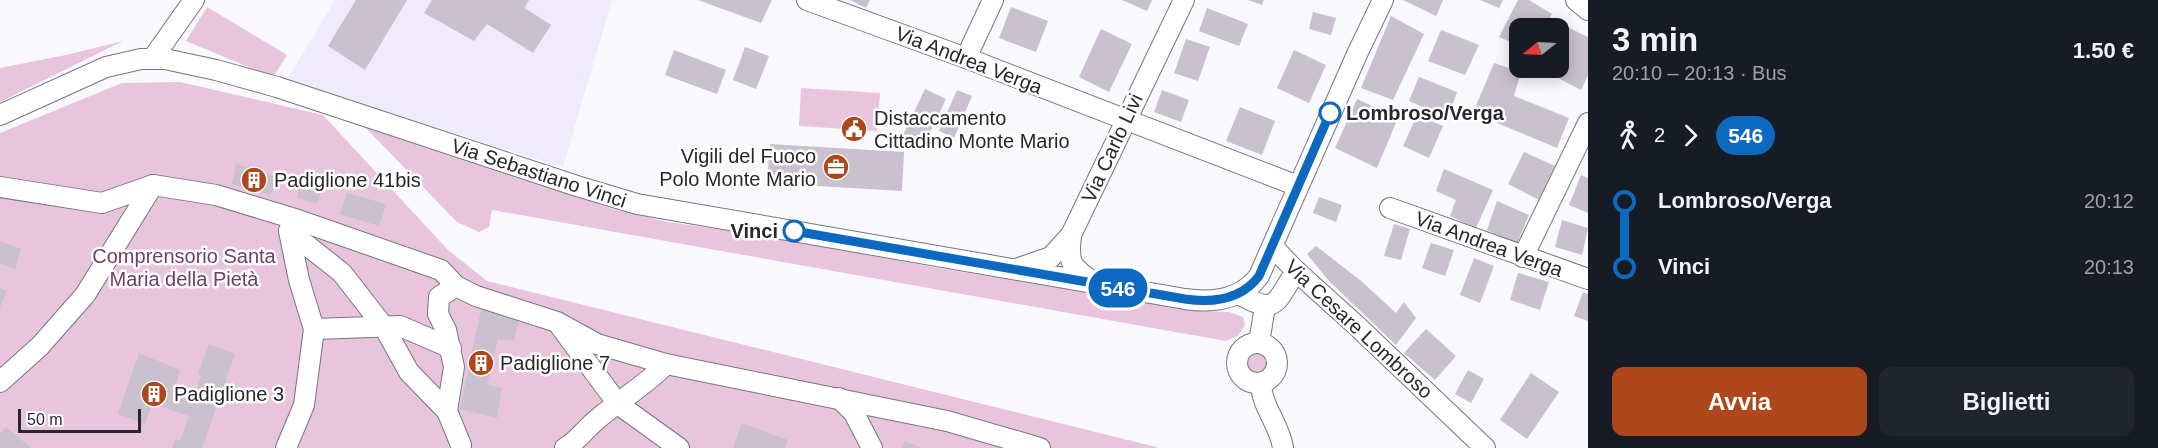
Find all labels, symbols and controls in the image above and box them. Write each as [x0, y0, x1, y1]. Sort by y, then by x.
north arrow [1509, 18, 1569, 78]
map controls [1509, 18, 1569, 78]
text: 3 min [1612, 21, 1698, 58]
street label: Via Andrea Verga [893, 22, 1046, 98]
text: 1.50 € [2073, 38, 2134, 63]
text: 20:10 – 20:13 · Bus [1612, 62, 1787, 84]
street label: Via Carlo Livi [1077, 90, 1147, 206]
marker: Lombroso/Verga [1319, 102, 1341, 124]
place label: Lombroso/Verga [1346, 102, 1505, 124]
place label: Distaccamento Cittadino Monte Mario [874, 107, 1070, 152]
public building icon: Distaccamento Cittadino Monte Mario [839, 114, 869, 144]
icon: walk [1612, 119, 1645, 152]
icon: forward [1674, 119, 1707, 152]
text: 2 [1654, 124, 1665, 146]
text: 546 [1728, 124, 1763, 147]
street label: Via Sebastiano Vinci [449, 134, 629, 212]
place label: Vigili del Fuoco Polo Monte Mario [659, 145, 816, 190]
office icon: Vigili del Fuoco Polo Monte Mario [821, 152, 851, 182]
building icon: Padiglione 41bis [239, 165, 269, 195]
place label: Padiglione 41bis [274, 169, 421, 191]
text: Lombroso/Verga [1658, 188, 1832, 213]
text: 20:12 [2084, 190, 2134, 212]
street label: Via Andrea Verga [1412, 207, 1567, 281]
place label: Vinci [731, 220, 778, 242]
marker: Vinci [783, 220, 805, 242]
park label: Comprensorio Santa Maria della Pietà [92, 245, 277, 290]
text: Vinci [1658, 254, 1710, 279]
street label: Via Cesare Lombroso [1281, 255, 1437, 403]
text: 20:13 [2084, 256, 2134, 278]
line badge: 546 [1084, 268, 1152, 308]
text: 546 [1100, 277, 1136, 300]
building icon: Padiglione 7 [466, 348, 496, 378]
place label: Padiglione 7 [500, 352, 610, 374]
button: Avvia [1612, 367, 1867, 436]
button: Biglietti [1879, 367, 2134, 436]
building icon: Padiglione 3 [139, 379, 169, 409]
place label: Padiglione 3 [174, 383, 284, 405]
scale bar [18, 406, 141, 434]
text: 50 m [27, 411, 63, 428]

